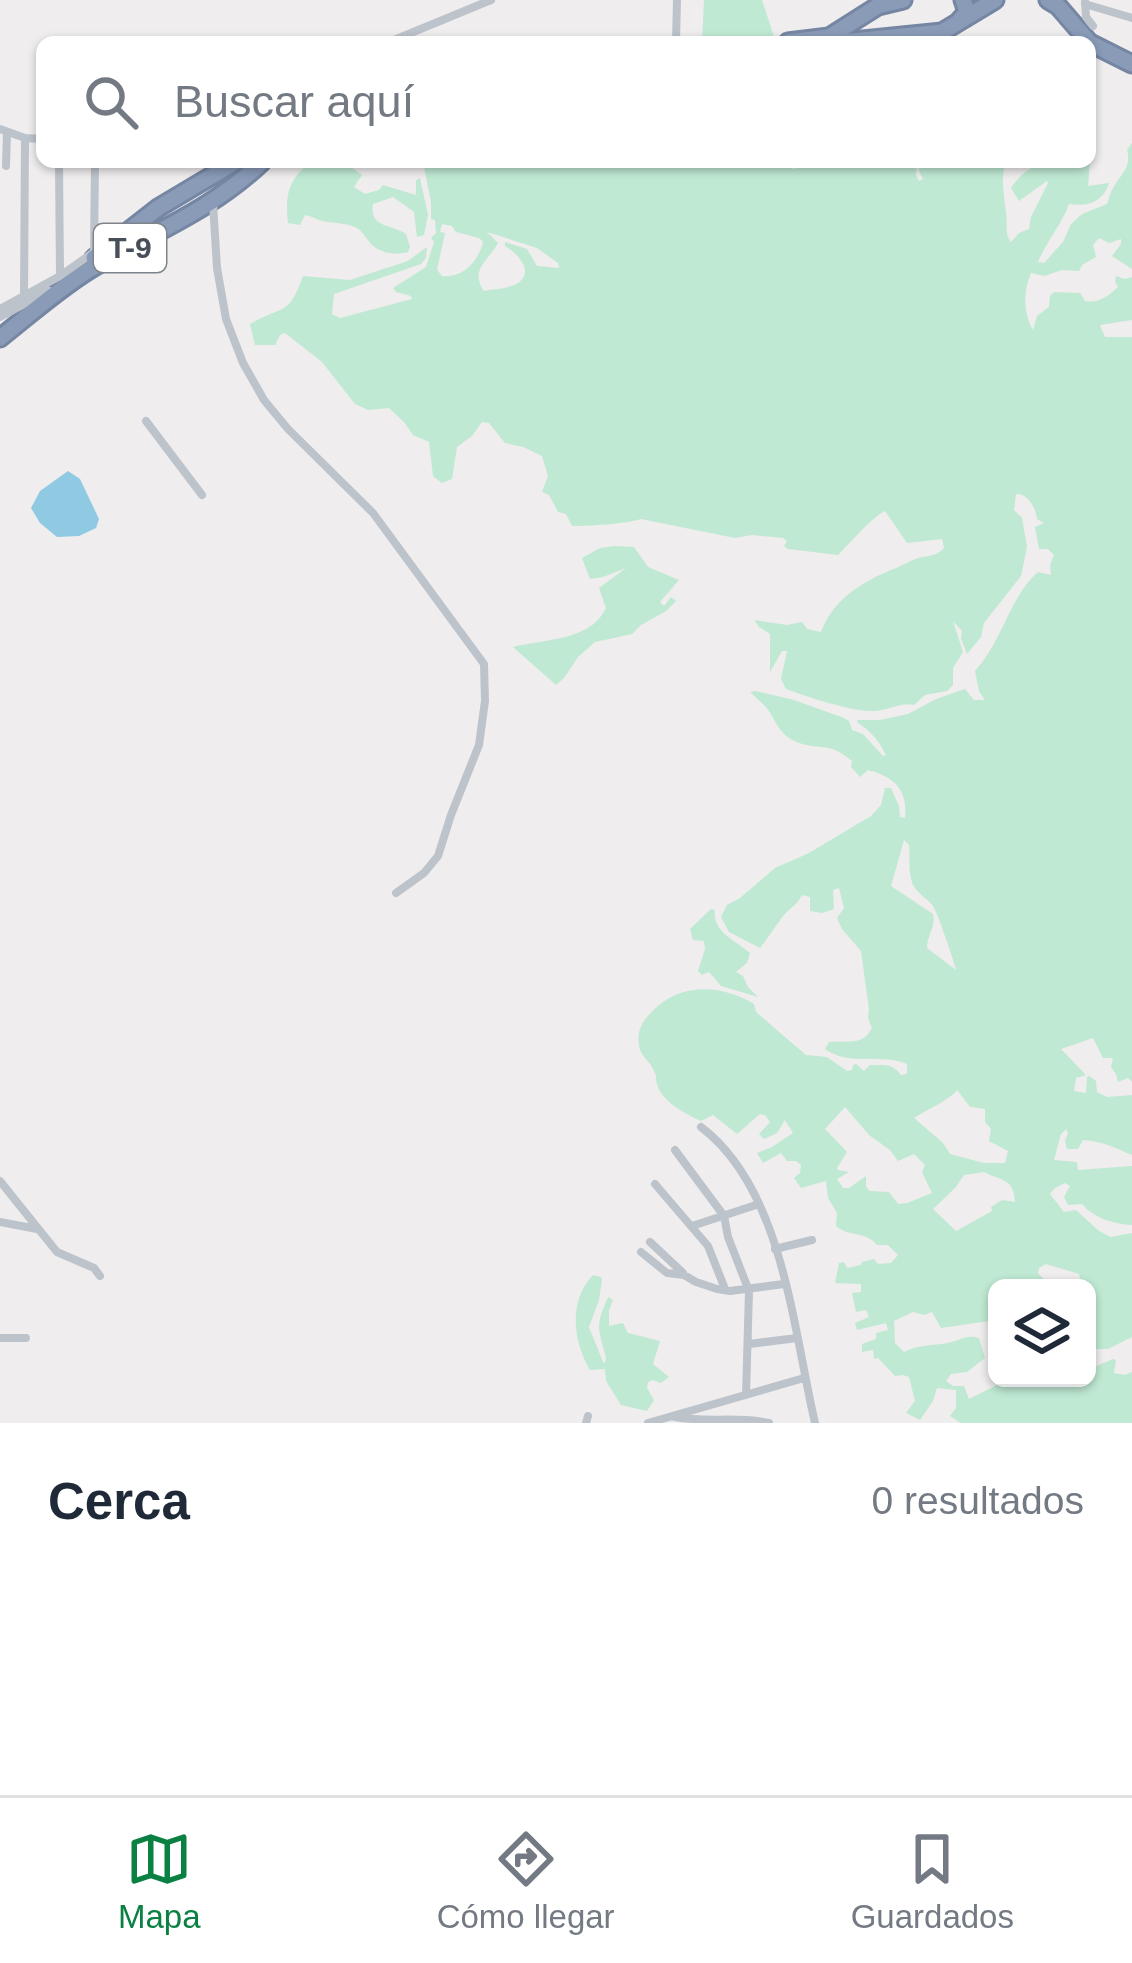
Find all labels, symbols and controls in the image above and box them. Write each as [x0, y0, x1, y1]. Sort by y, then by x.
search box [36, 36, 1096, 168]
icon: search [78, 69, 144, 135]
text: Buscar aquí [174, 76, 414, 127]
road number: T-9 [94, 224, 166, 272]
map controls [988, 1279, 1096, 1387]
button: layers [988, 1279, 1096, 1387]
text: Cerca [48, 1473, 190, 1530]
text: 0 resultados [872, 1479, 1084, 1522]
tab: Mapa [118, 1826, 201, 1936]
tab: Cómo llegar [437, 1826, 615, 1936]
tab: Guardados [851, 1826, 1014, 1936]

